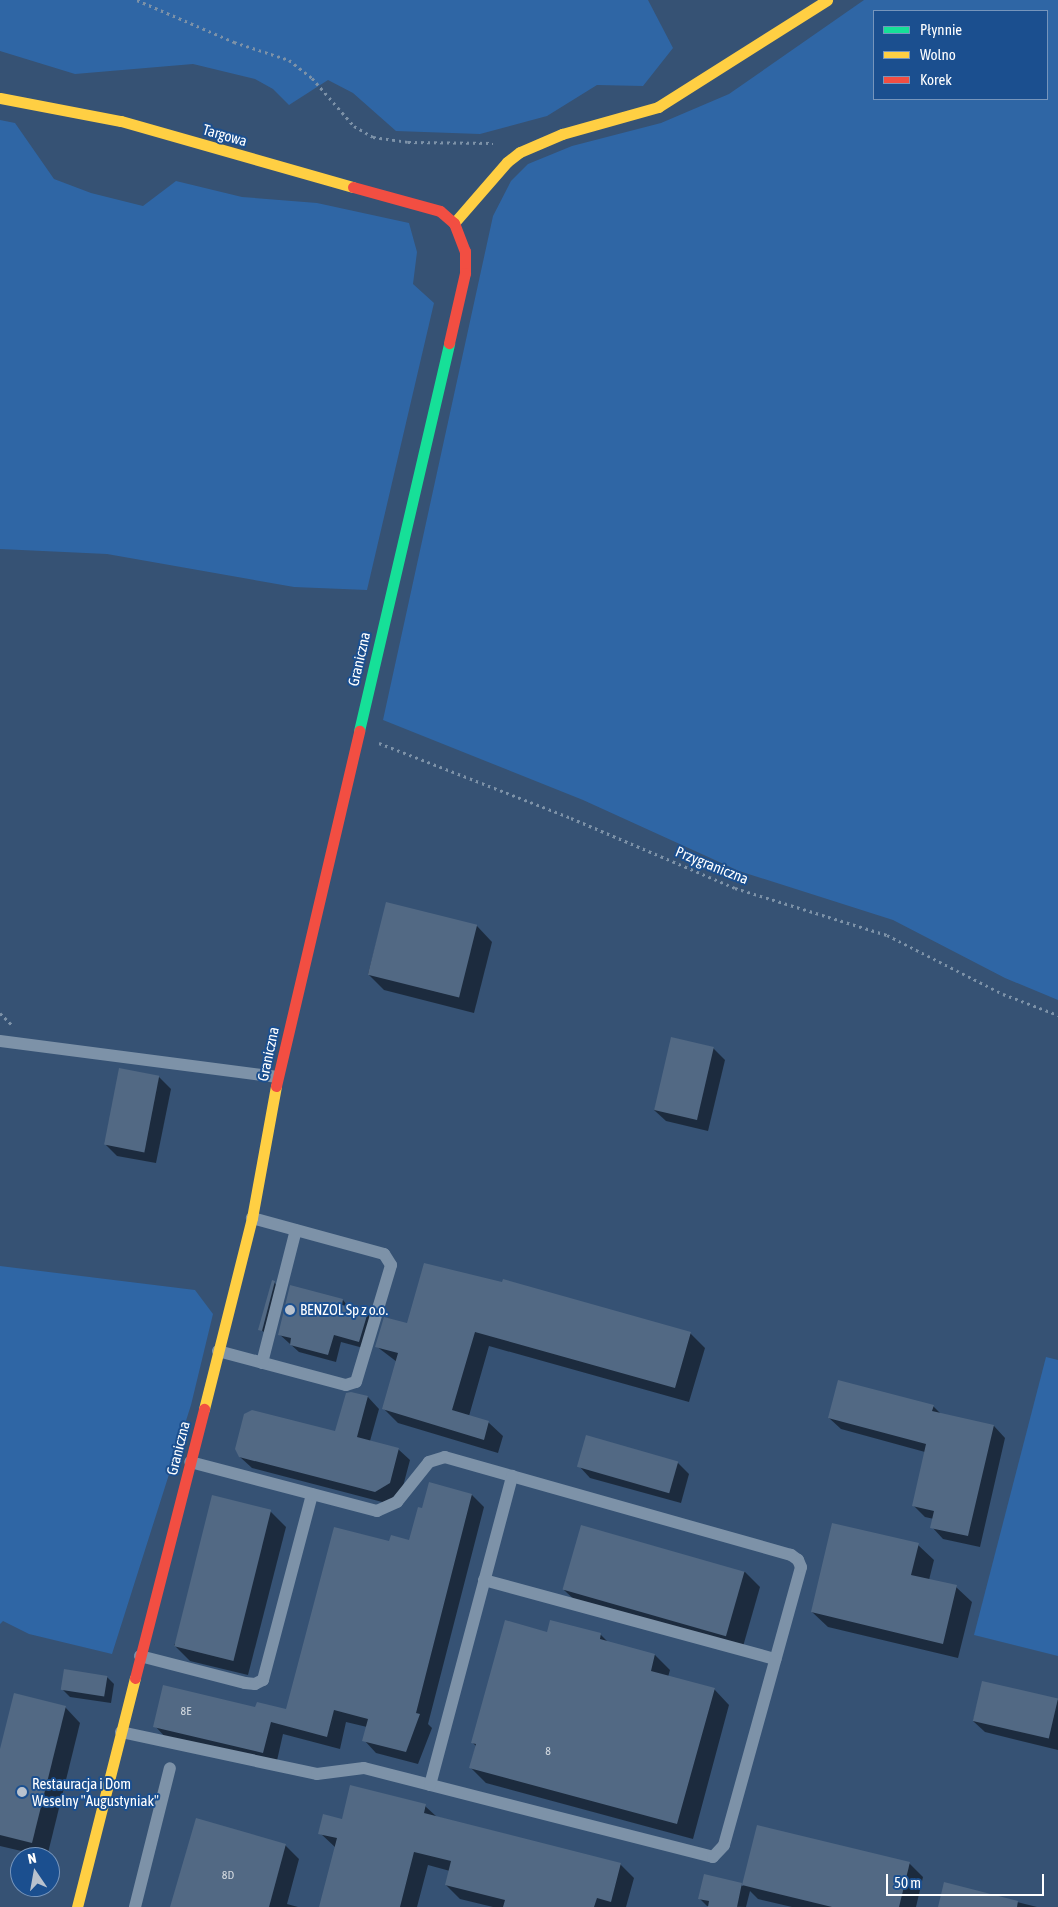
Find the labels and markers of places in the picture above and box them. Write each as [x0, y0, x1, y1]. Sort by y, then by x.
place label: BENZOL Sp z o.o. [300, 1301, 388, 1319]
marker: BENZOL Sp z o.o. [284, 1304, 296, 1316]
place label: Restauracja i Dom Weselny "Augustyniak" [32, 1774, 159, 1809]
marker: Restauracja i Dom Weselny "Augustyniak" [16, 1786, 28, 1798]

